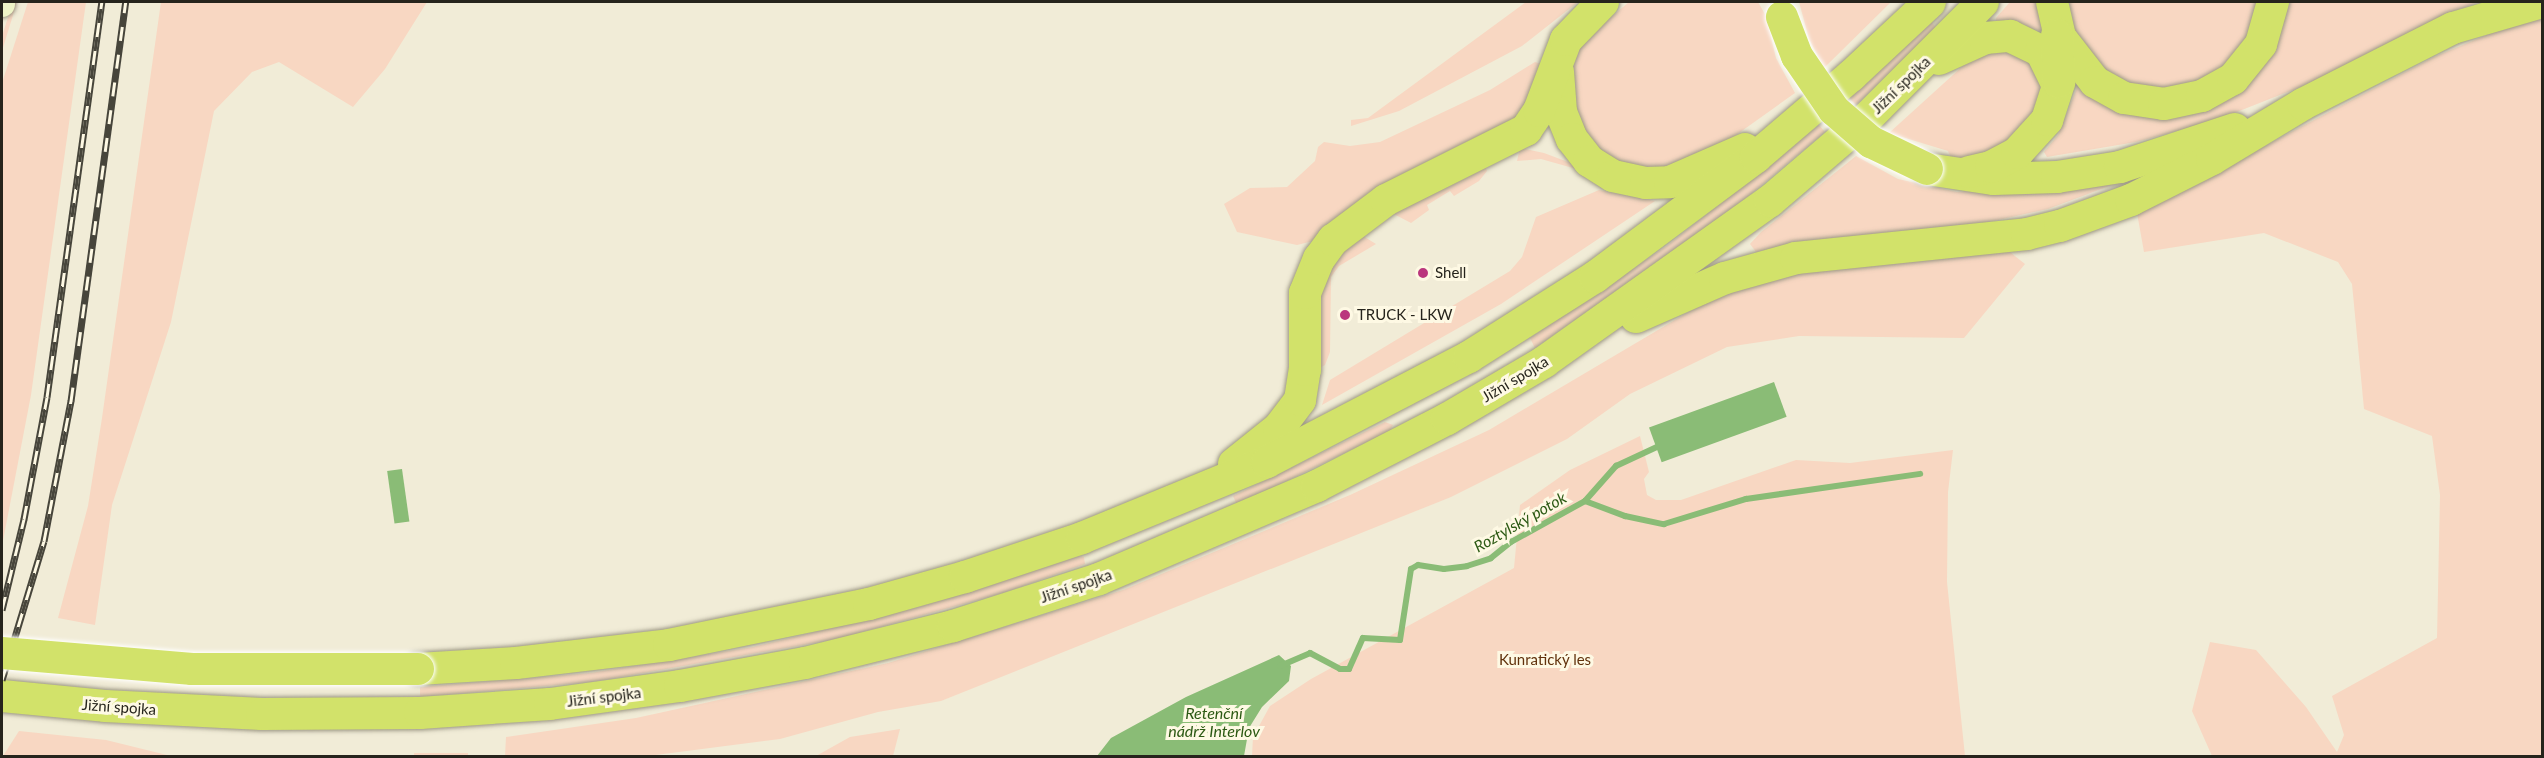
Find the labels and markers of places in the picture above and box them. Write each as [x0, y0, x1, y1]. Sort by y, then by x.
place label: Shell [1435, 264, 1466, 282]
marker: Shell [1416, 266, 1430, 280]
place label: TRUCK - LKW [1357, 306, 1453, 324]
marker: TRUCK - LKW [1338, 308, 1352, 322]

